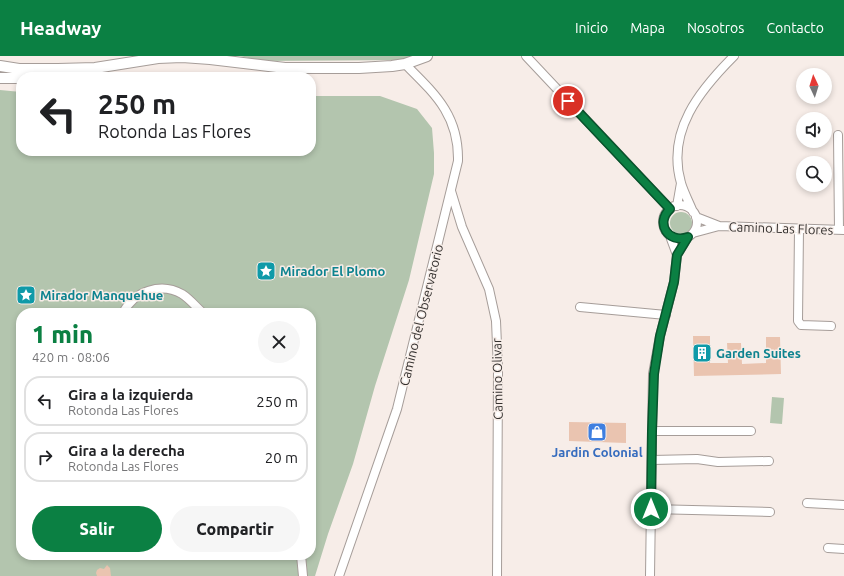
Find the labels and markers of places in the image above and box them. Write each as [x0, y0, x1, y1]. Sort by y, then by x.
pin [551, 84, 585, 118]
place icon: Mirador El Plomo [255, 260, 277, 282]
place label: Mirador El Plomo [280, 264, 385, 278]
place icon: Mirador Manquehue [15, 284, 37, 306]
place label: Mirador Manquehue [40, 288, 163, 302]
building icon: Garden Suites [691, 342, 713, 364]
place label: Garden Suites [716, 346, 801, 360]
shop icon: Jardin Colonial [586, 421, 608, 443]
place label: Jardin Colonial [551, 445, 643, 459]

